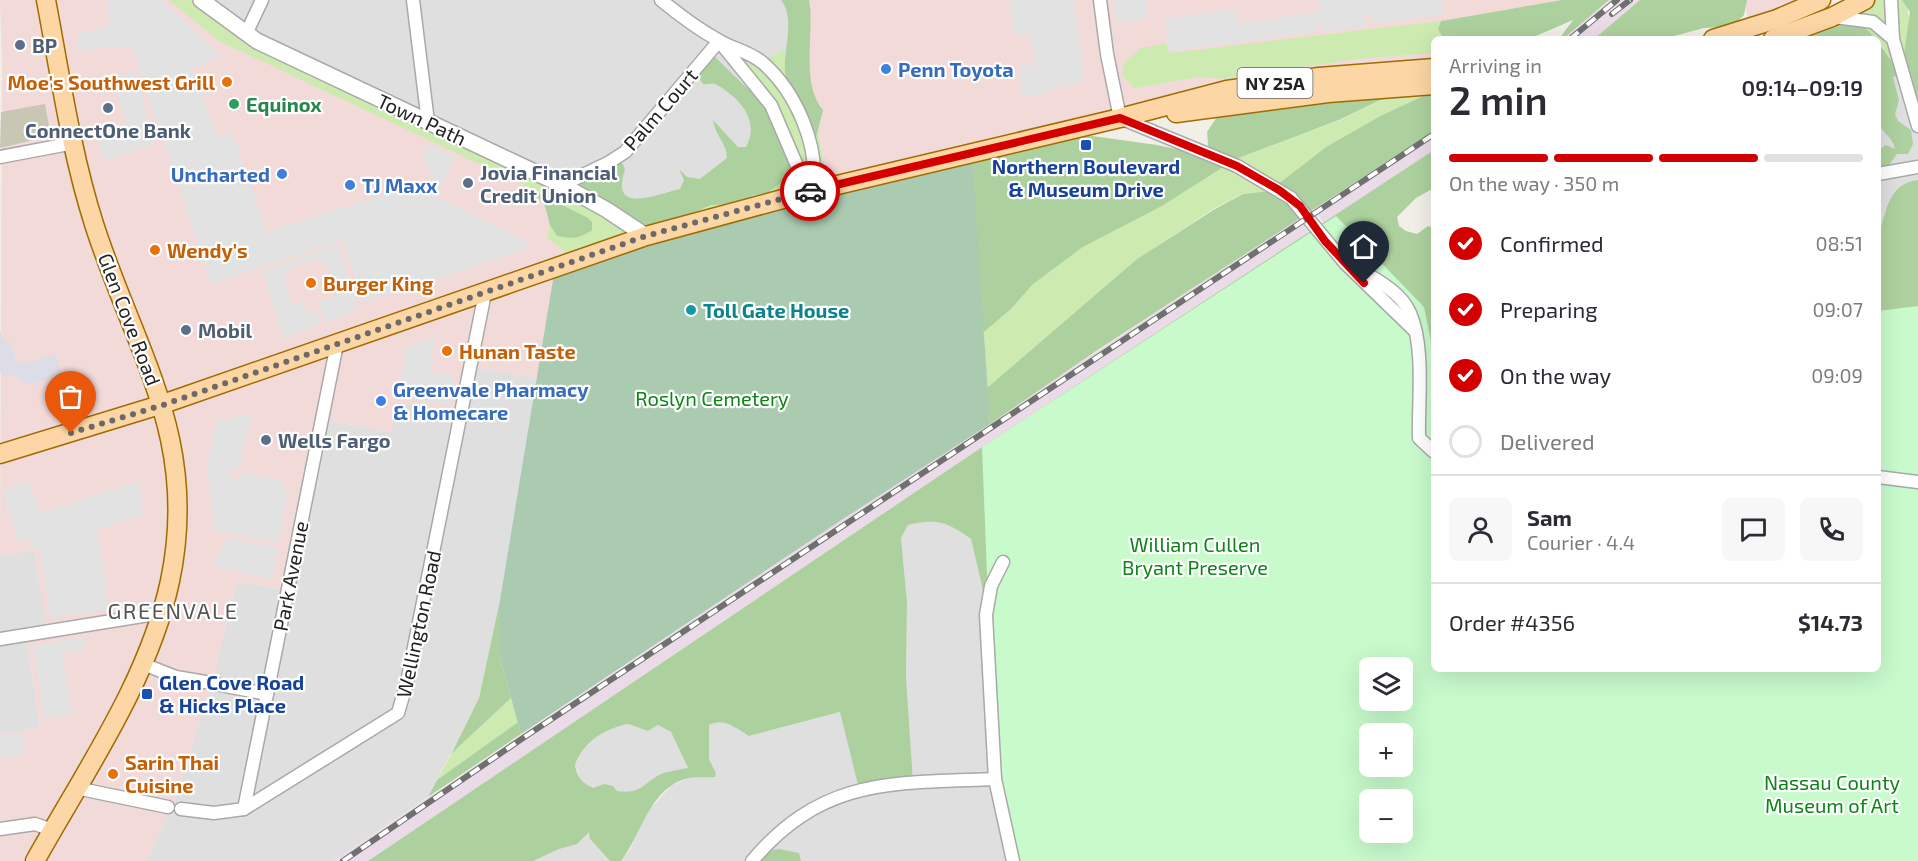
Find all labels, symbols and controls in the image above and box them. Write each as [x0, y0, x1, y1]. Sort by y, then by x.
place label: BP [32, 33, 57, 57]
marker: BP [13, 38, 27, 52]
text: Arriving in [1449, 53, 1542, 77]
place label: Penn Toyota [898, 57, 1014, 82]
marker: Penn Toyota [879, 62, 893, 76]
street label: Palm Court [618, 63, 702, 155]
road number: NY 25A [1238, 68, 1312, 98]
place label: Moe's Southwest Grill [8, 70, 215, 94]
text: 09:14–09:19 [1742, 74, 1863, 100]
marker: Moe's Southwest Grill [220, 75, 234, 89]
text: 2 min [1449, 76, 1548, 123]
street label: Town Path [374, 88, 470, 150]
place label: Equinox [246, 92, 322, 116]
marker: Equinox [227, 97, 241, 111]
marker: ConnectOne Bank [101, 101, 115, 115]
place label: ConnectOne Bank [25, 118, 192, 142]
marker: Northern Boulevard & Museum Drive [1079, 138, 1093, 152]
place label: Northern Boulevard & Museum Drive [992, 154, 1180, 201]
place label: Jovia Financial Credit Union [480, 160, 618, 207]
courier [780, 161, 840, 221]
place label: Uncharted [171, 162, 270, 186]
marker: Uncharted [275, 167, 289, 181]
text: On the way · 350 m [1449, 171, 1619, 195]
place label: TJ Maxx [362, 173, 438, 197]
icon: car [794, 175, 827, 208]
marker: Jovia Financial Credit Union [461, 176, 475, 190]
marker: TJ Maxx [343, 178, 357, 192]
pin [1338, 221, 1389, 283]
icon: check [1449, 227, 1482, 260]
icon: home [1347, 230, 1380, 263]
text: Confirmed [1500, 230, 1604, 256]
text: 08:51 [1815, 231, 1863, 255]
place label: Wendy's [167, 238, 248, 263]
marker: Wendy's [148, 243, 162, 257]
street label: Glen Cove Road [94, 249, 166, 389]
place label: Burger King [323, 271, 434, 295]
marker: Burger King [304, 276, 318, 290]
icon: check [1449, 293, 1482, 326]
text: Preparing [1500, 296, 1598, 322]
text: 09:07 [1812, 297, 1863, 321]
place label: Toll Gate House [703, 298, 849, 322]
marker: Toll Gate House [684, 303, 698, 317]
place label: Mobil [198, 318, 252, 342]
marker: Mobil [179, 323, 193, 337]
place label: Hunan Taste [459, 339, 576, 363]
marker: Hunan Taste [440, 344, 454, 358]
icon: check [1449, 359, 1482, 392]
text: On the way [1500, 362, 1611, 388]
text: 09:09 [1811, 363, 1863, 387]
pin [45, 371, 96, 433]
place label: Greenvale Pharmacy & Homecare [393, 377, 589, 424]
icon: bag [54, 380, 87, 413]
park label: Roslyn Cemetery [635, 386, 789, 410]
marker: Greenvale Pharmacy & Homecare [374, 394, 388, 408]
place label: Wells Fargo [278, 428, 390, 452]
text: Delivered [1500, 428, 1595, 454]
marker: Wells Fargo [259, 433, 273, 447]
button: person [1449, 498, 1512, 561]
button: chat [1722, 498, 1785, 561]
button: phone [1800, 498, 1863, 561]
text: Sam [1527, 504, 1572, 530]
street label: Park Avenue [268, 519, 312, 633]
text: Courier · 4.4 [1527, 530, 1635, 554]
park label: William Cullen Bryant Preserve [1122, 532, 1268, 579]
street label: Wellington Road [391, 548, 445, 700]
district label: GREENVALE [107, 597, 239, 623]
text: Order #4356 [1449, 609, 1575, 635]
text: $14.73 [1798, 609, 1863, 635]
map controls [1359, 657, 1413, 843]
button: layers [1359, 657, 1413, 711]
place label: Glen Cove Road & Hicks Place [159, 670, 304, 717]
marker: Glen Cove Road & Hicks Place [140, 687, 154, 701]
button: + [1359, 723, 1413, 777]
place label: Sarin Thai Cuisine [125, 750, 219, 797]
marker: Sarin Thai Cuisine [106, 767, 120, 781]
park label: Nassau County Museum of Art [1764, 770, 1901, 817]
button: − [1359, 789, 1413, 843]

